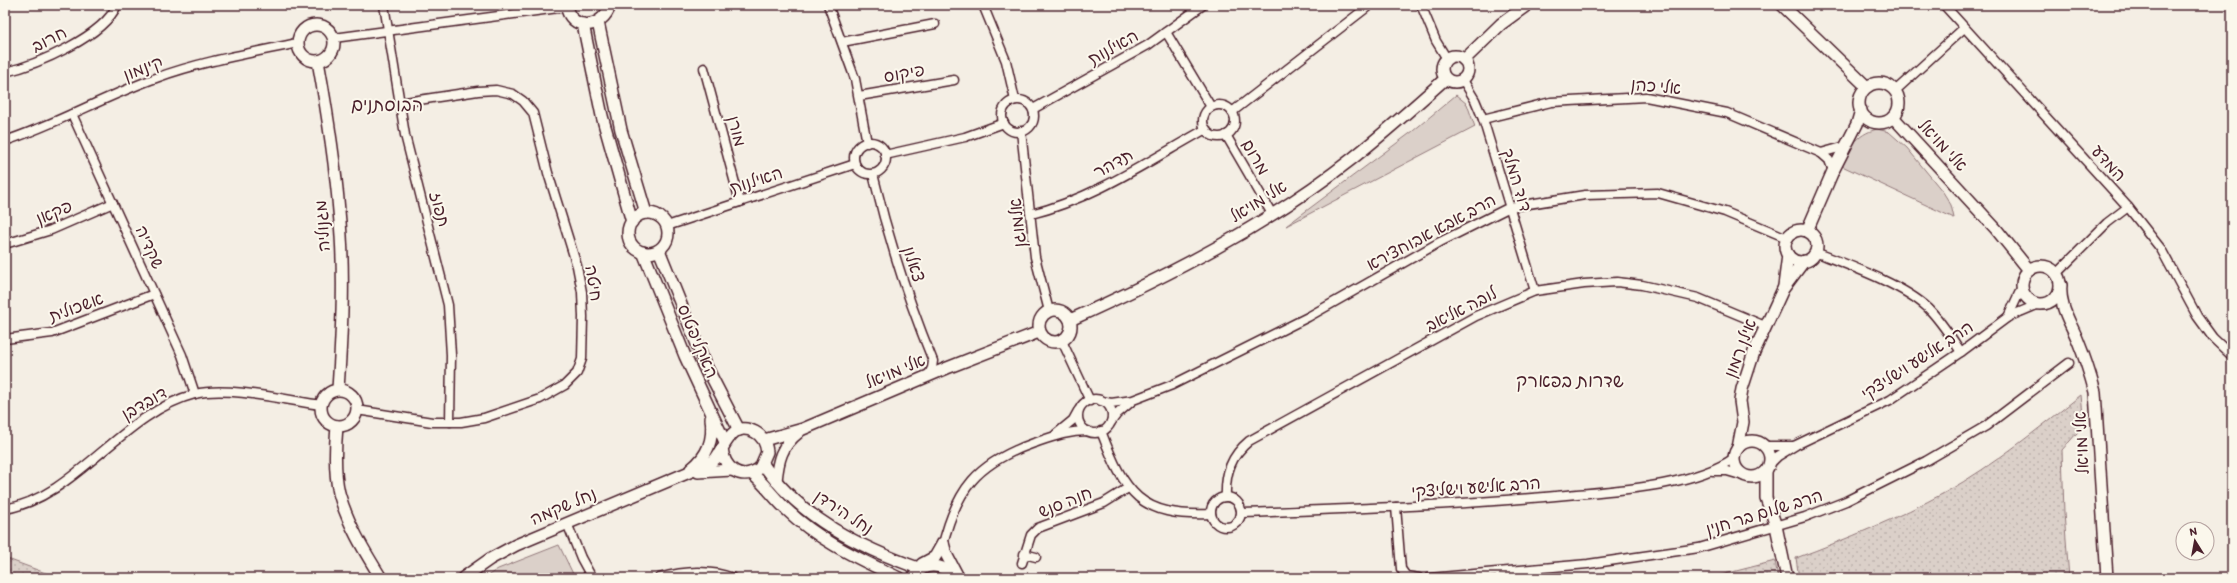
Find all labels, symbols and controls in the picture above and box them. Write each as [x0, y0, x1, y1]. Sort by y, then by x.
street label: חרוב [28, 22, 70, 56]
street label: האילנות [1084, 25, 1142, 69]
street label: קינמון [120, 51, 166, 86]
street label: פיקוס [882, 60, 926, 87]
street label: אלי כהן [1630, 74, 1682, 99]
district label: הבוסתנים [351, 94, 423, 116]
street label: מורן [722, 113, 751, 149]
street label: אלי מויאל [1914, 115, 1972, 175]
street label: מרום [1238, 136, 1274, 178]
street label: המדע [2088, 141, 2130, 185]
street label: תדהר [1090, 144, 1136, 182]
street label: דוד המלך [1497, 146, 1536, 215]
street label: האילנות [727, 162, 785, 198]
street label: אלי מויאל [1226, 176, 1290, 226]
street label: תפוז [426, 189, 454, 229]
street label: הרב אבא אבוחצירא [1363, 189, 1499, 275]
street label: פקאן [33, 195, 76, 229]
street label: אלמוגן [1004, 197, 1031, 249]
street label: מגנוליה [310, 200, 335, 252]
street label: שקדיה [132, 222, 168, 272]
street label: צאלון [898, 243, 929, 285]
street label: חיטה [581, 264, 607, 302]
street label: לובה אליאב [1422, 282, 1501, 336]
street label: אשכולית [45, 288, 106, 326]
street label: האקליפטוס [673, 301, 723, 381]
street label: אילן רמון [1720, 316, 1761, 381]
street label: הרב אלישע וישליצקי [1857, 316, 1977, 404]
street label: אלי מויאל [862, 349, 928, 393]
district label: שדרות בפארק [1516, 370, 1624, 392]
street label: דובדבן [118, 382, 171, 425]
street label: אלי מויאל [2069, 411, 2093, 475]
street label: הרב אלישע וישליצקי [1411, 473, 1541, 502]
street label: חנה סנש [1035, 482, 1095, 522]
street label: נחל שקמה [527, 483, 599, 530]
street label: הרב שלום בר חנין [1703, 485, 1825, 540]
street label: נחל הירדן [810, 486, 877, 539]
north arrow [2175, 521, 2215, 561]
text: N [2188, 525, 2198, 539]

